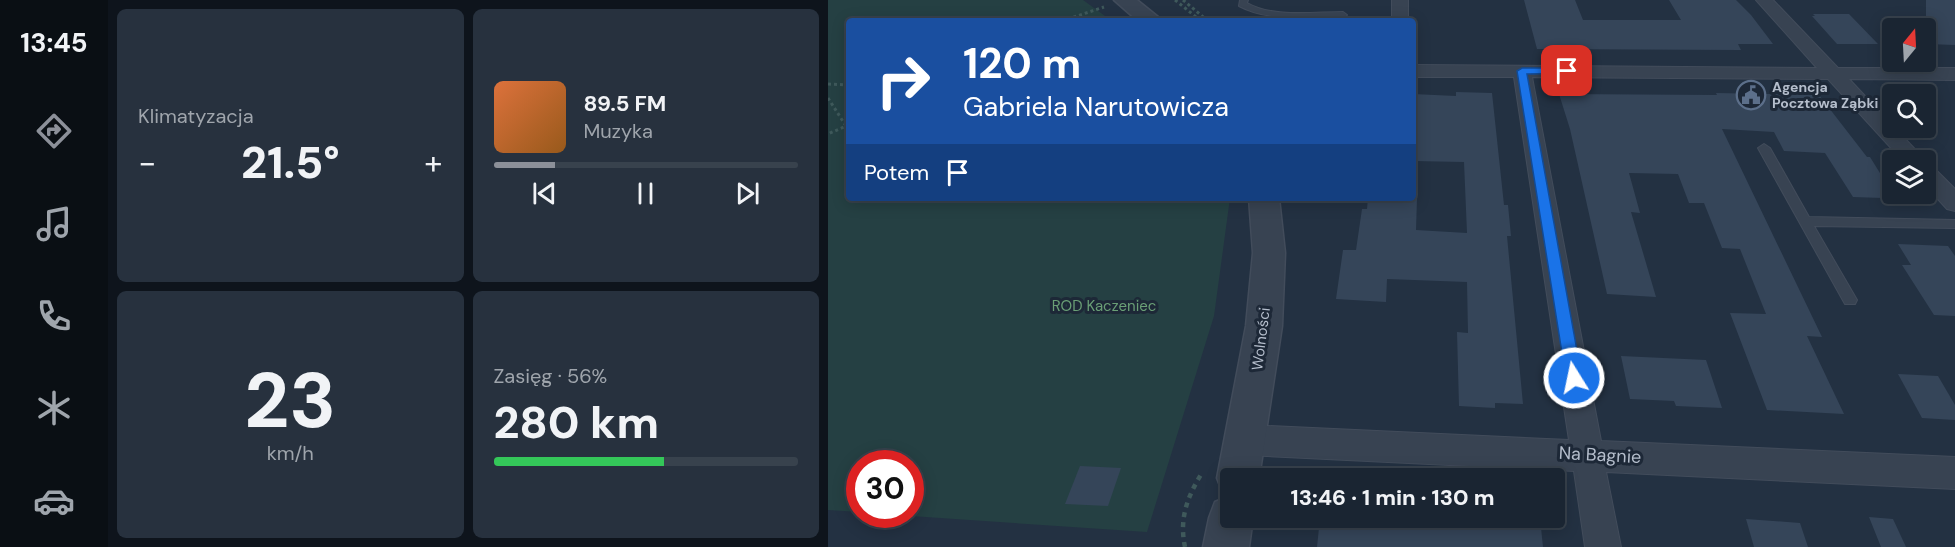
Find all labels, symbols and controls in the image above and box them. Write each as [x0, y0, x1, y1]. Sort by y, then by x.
north arrow [1882, 18, 1936, 72]
map controls [1882, 18, 1936, 204]
text: 13:45 [20, 25, 88, 60]
text: 120 m [963, 36, 1081, 91]
icon: right [864, 42, 942, 120]
pin [1541, 45, 1592, 96]
icon: arrive [1550, 54, 1583, 87]
place label: Agencja Pocztowa Ząbki [1772, 78, 1878, 112]
public building icon: Agencja Pocztowa Ząbki [1735, 79, 1767, 111]
button: search [1882, 84, 1936, 138]
text: 89.5 FM [584, 89, 666, 118]
text: Gabriela Narutowicza [963, 89, 1229, 124]
text: Klimatyzacja [138, 103, 254, 129]
icon: directions [33, 110, 75, 152]
text: Muzyka [584, 118, 653, 144]
text: 21.5° [241, 133, 340, 192]
text: − [138, 141, 156, 184]
text: + [424, 141, 443, 184]
button: layers [1882, 150, 1936, 204]
icon: arrive [941, 156, 974, 189]
text: Potem [864, 158, 929, 187]
icon: previous [528, 177, 561, 210]
icon: pause [629, 177, 662, 210]
icon: next [731, 177, 764, 210]
icon: music [33, 203, 75, 245]
icon: phone [33, 295, 75, 337]
park label: ROD Kaczeniec [1052, 296, 1156, 316]
street label: Wolności [1247, 306, 1275, 372]
position arrow [1542, 346, 1606, 410]
text: 23 [244, 350, 336, 451]
text: Zasięg · 56% [494, 363, 607, 389]
icon: climate [33, 387, 75, 429]
text: 280 km [494, 393, 659, 452]
text: km/h [267, 440, 314, 466]
street label: Na Bagnie [1558, 441, 1642, 469]
speed limit sign: 30 [846, 450, 924, 528]
icon: car [33, 480, 75, 522]
text: 13:46 · 1 min · 130 m [1291, 483, 1494, 512]

